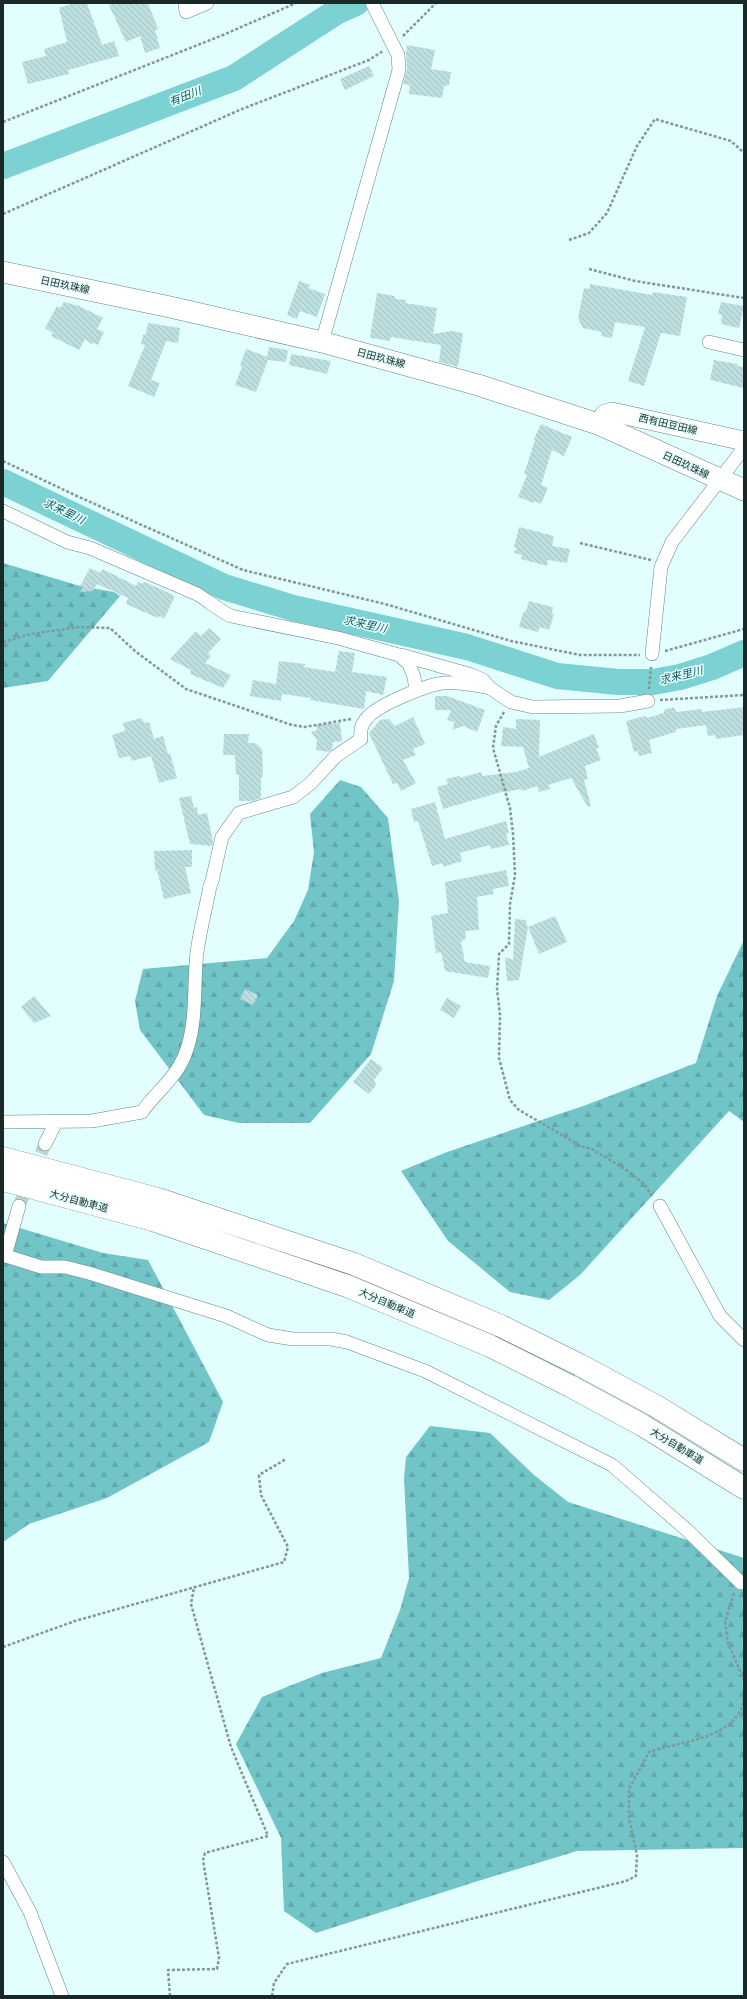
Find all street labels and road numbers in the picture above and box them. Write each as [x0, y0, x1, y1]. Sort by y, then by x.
street label: 日田玖珠線 [39, 274, 91, 296]
street label: 日田玖珠線 [355, 346, 407, 370]
street label: 西有田豆田線 [638, 412, 698, 436]
street label: 日田玖珠線 [661, 449, 711, 481]
street label: 大分自動車道 [49, 1188, 109, 1214]
street label: 大分自動車道 [357, 1286, 417, 1320]
street label: 大分自動車道 [648, 1426, 706, 1466]

